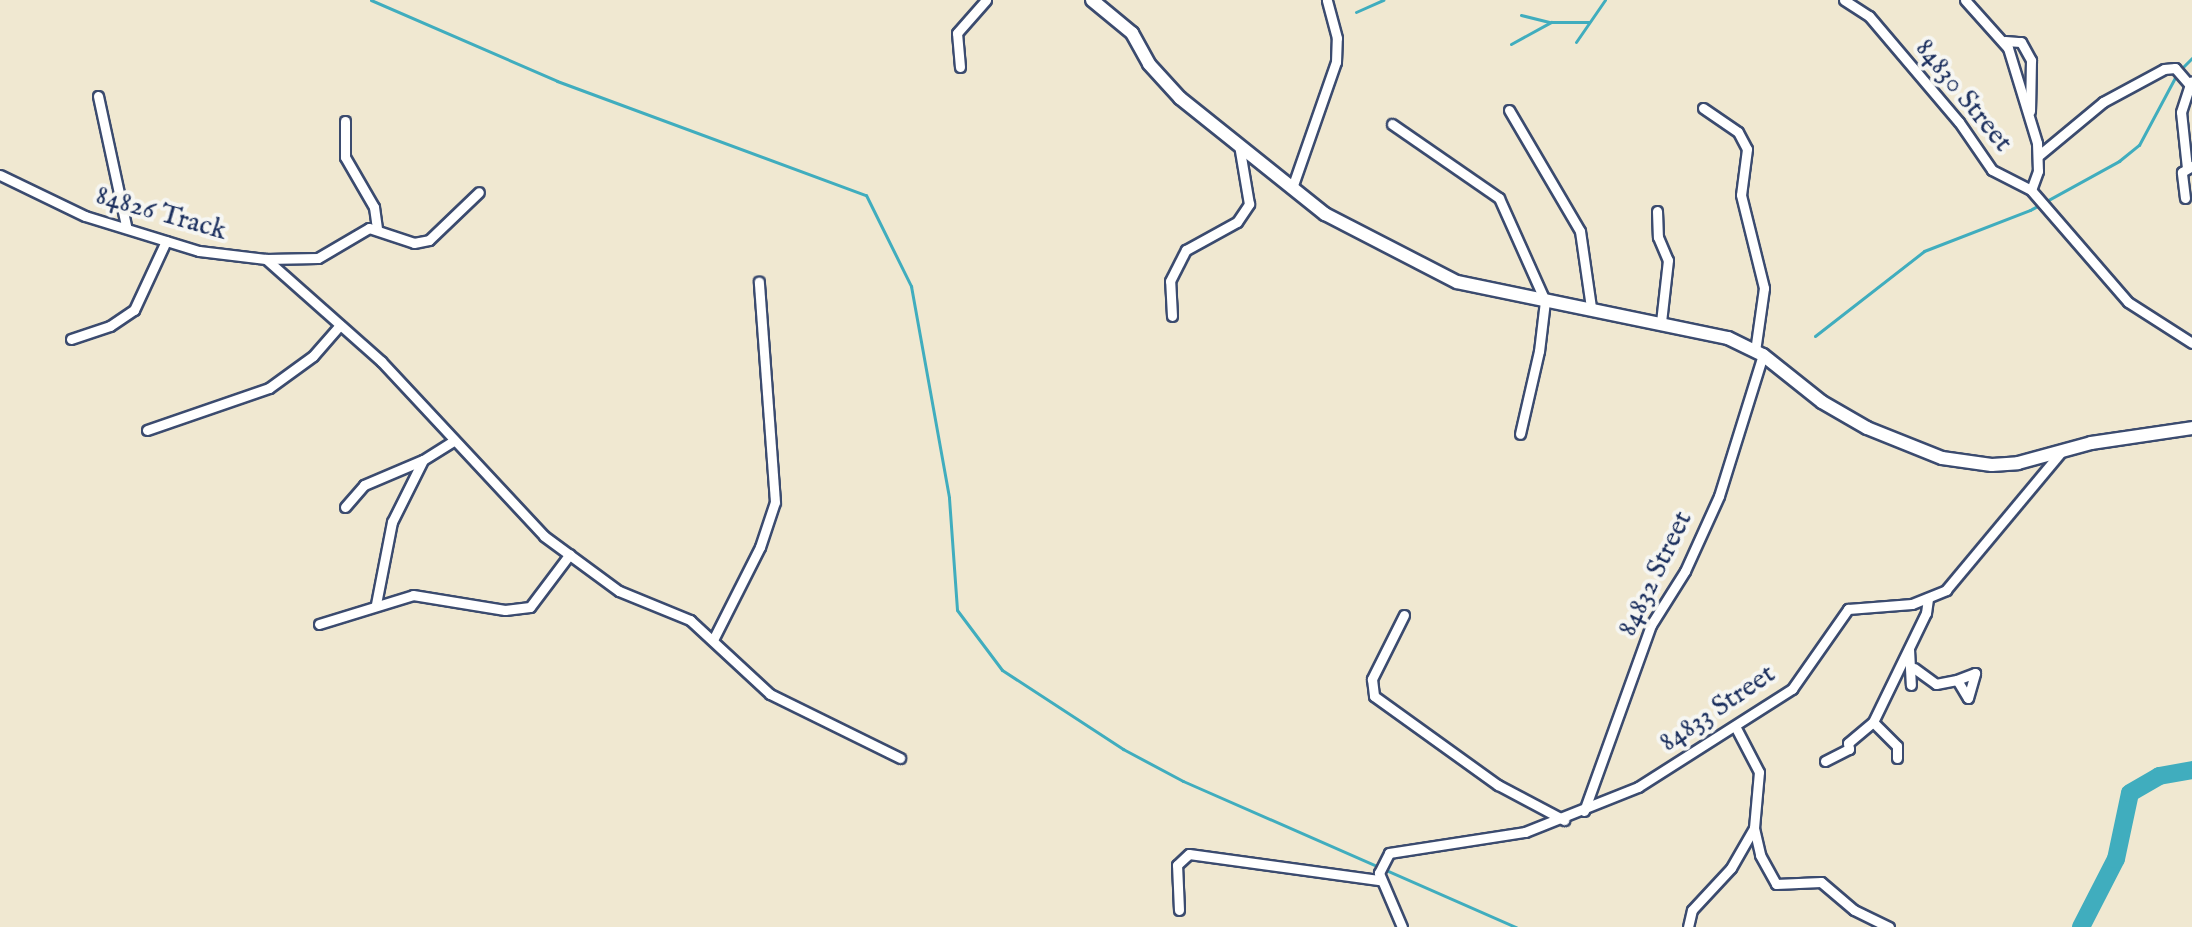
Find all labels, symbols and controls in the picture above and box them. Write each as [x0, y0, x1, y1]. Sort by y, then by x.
street label: 84830 Street [1907, 33, 2019, 159]
street label: 84826 Track [92, 179, 230, 249]
street label: 84832 Street [1611, 506, 1701, 642]
street label: 84833 Street [1654, 658, 1782, 760]

